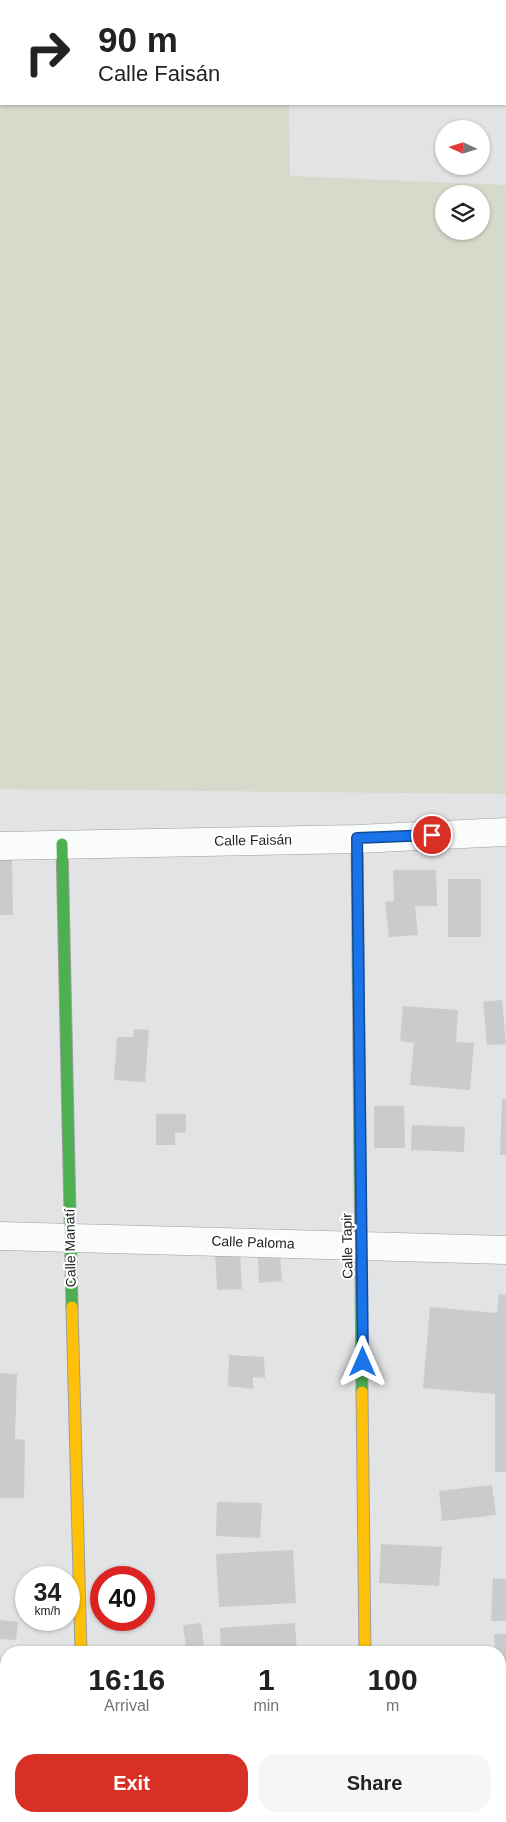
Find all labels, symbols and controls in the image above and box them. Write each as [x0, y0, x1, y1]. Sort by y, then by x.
icon: right [15, 20, 80, 85]
text: 90 m [98, 20, 178, 59]
text: Calle Faisán [98, 61, 220, 86]
north arrow [435, 120, 490, 175]
map controls [435, 120, 490, 240]
button: layers [435, 185, 490, 240]
pin [411, 814, 453, 856]
icon: arrive [418, 821, 446, 849]
street label: Calle Faisán [214, 831, 292, 849]
street label: Calle Manatí [61, 1208, 79, 1287]
street label: Calle Tapir [338, 1213, 356, 1279]
street label: Calle Paloma [211, 1233, 295, 1251]
position arrow [336, 1335, 388, 1387]
speed limit sign: 40 [90, 1566, 155, 1631]
text: 34 [34, 1578, 61, 1606]
text: km/h [34, 1604, 61, 1618]
text: 16:16 [88, 1663, 165, 1696]
text: 1 [258, 1663, 275, 1696]
text: 100 [368, 1663, 418, 1696]
text: Arrival [104, 1697, 149, 1714]
text: min [253, 1697, 279, 1714]
text: m [386, 1697, 399, 1714]
button: Exit [15, 1754, 248, 1812]
button: Share [258, 1754, 491, 1812]

